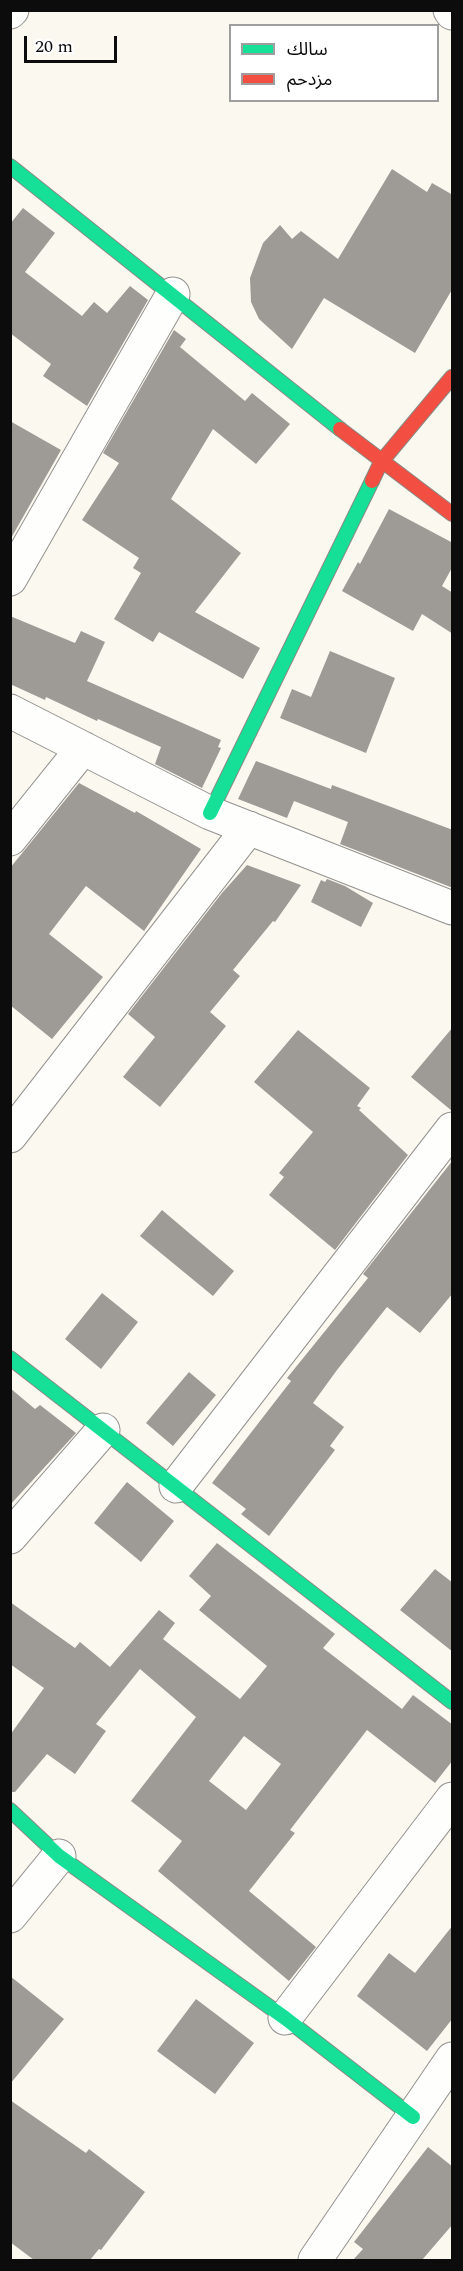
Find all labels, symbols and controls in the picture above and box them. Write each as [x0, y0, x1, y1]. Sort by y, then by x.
scale bar [27, 24, 120, 62]
legend [229, 24, 439, 102]
text: 20 m [35, 33, 73, 60]
text: سالك [287, 36, 328, 63]
text: مزدحم [287, 66, 332, 93]

